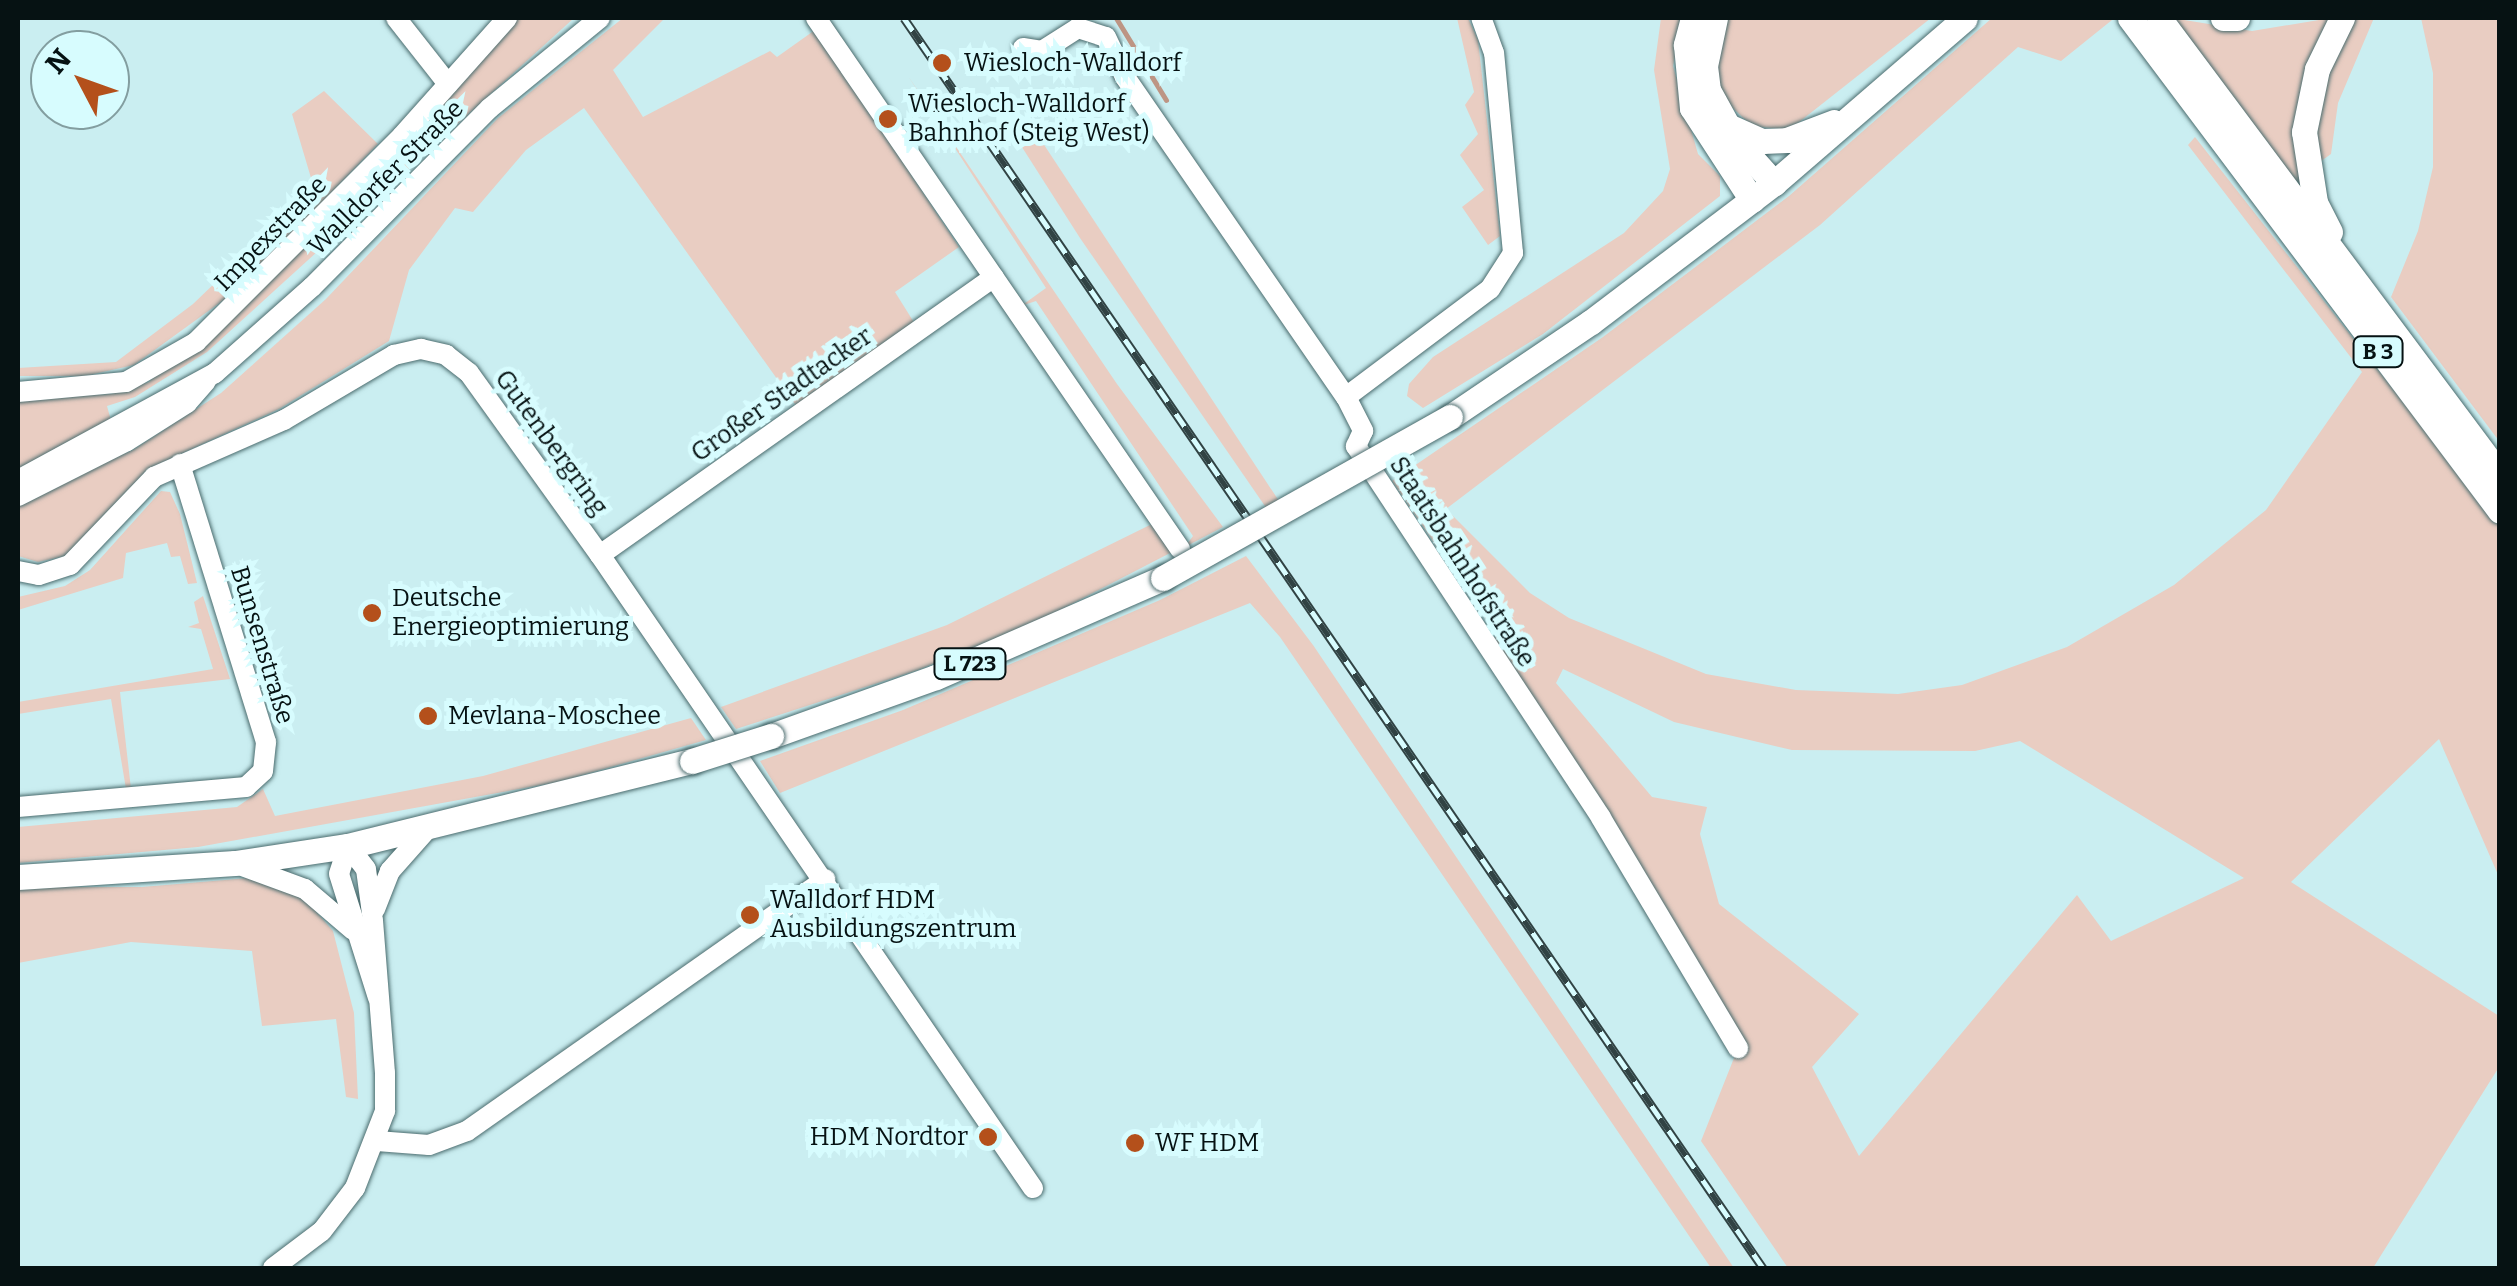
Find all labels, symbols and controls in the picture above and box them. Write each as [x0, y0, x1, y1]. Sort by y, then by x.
north arrow [30, 30, 130, 130]
text: N [39, 42, 78, 80]
place label: Wiesloch-Walldorf [964, 48, 1181, 78]
marker: Wiesloch-Walldorf [929, 50, 955, 76]
place label: Wiesloch-Walldorf Bahnhof (Steig West) [908, 90, 1150, 149]
street label: Walldorfer Straße [302, 94, 470, 262]
marker: Wiesloch-Walldorf Bahnhof (Steig West) [877, 108, 899, 130]
street label: Impexstraße [209, 170, 333, 298]
street label: Großer Stadtacker [686, 321, 878, 469]
road number: B 3 [2350, 335, 2406, 369]
street label: Gutenbergring [488, 365, 614, 521]
street label: Staatsbahnhofstraße [1383, 451, 1541, 673]
street label: Bunsenstraße [224, 563, 300, 727]
place label: Deutsche Energieoptimierung [392, 584, 629, 643]
marker: Deutsche Energieoptimierung [361, 602, 383, 624]
road number: L 723 [932, 647, 1008, 681]
place label: Mevlana-Moschee [448, 701, 661, 731]
marker: Mevlana-Moschee [417, 705, 439, 727]
place label: Walldorf HDM Ausbildungszentrum [770, 886, 1016, 945]
marker: Walldorf HDM Ausbildungszentrum [739, 904, 761, 926]
place label: HDM Nordtor [810, 1122, 968, 1152]
marker: HDM Nordtor [977, 1126, 999, 1148]
place label: WF HDM [1155, 1128, 1259, 1158]
marker: WF HDM [1124, 1132, 1146, 1154]

